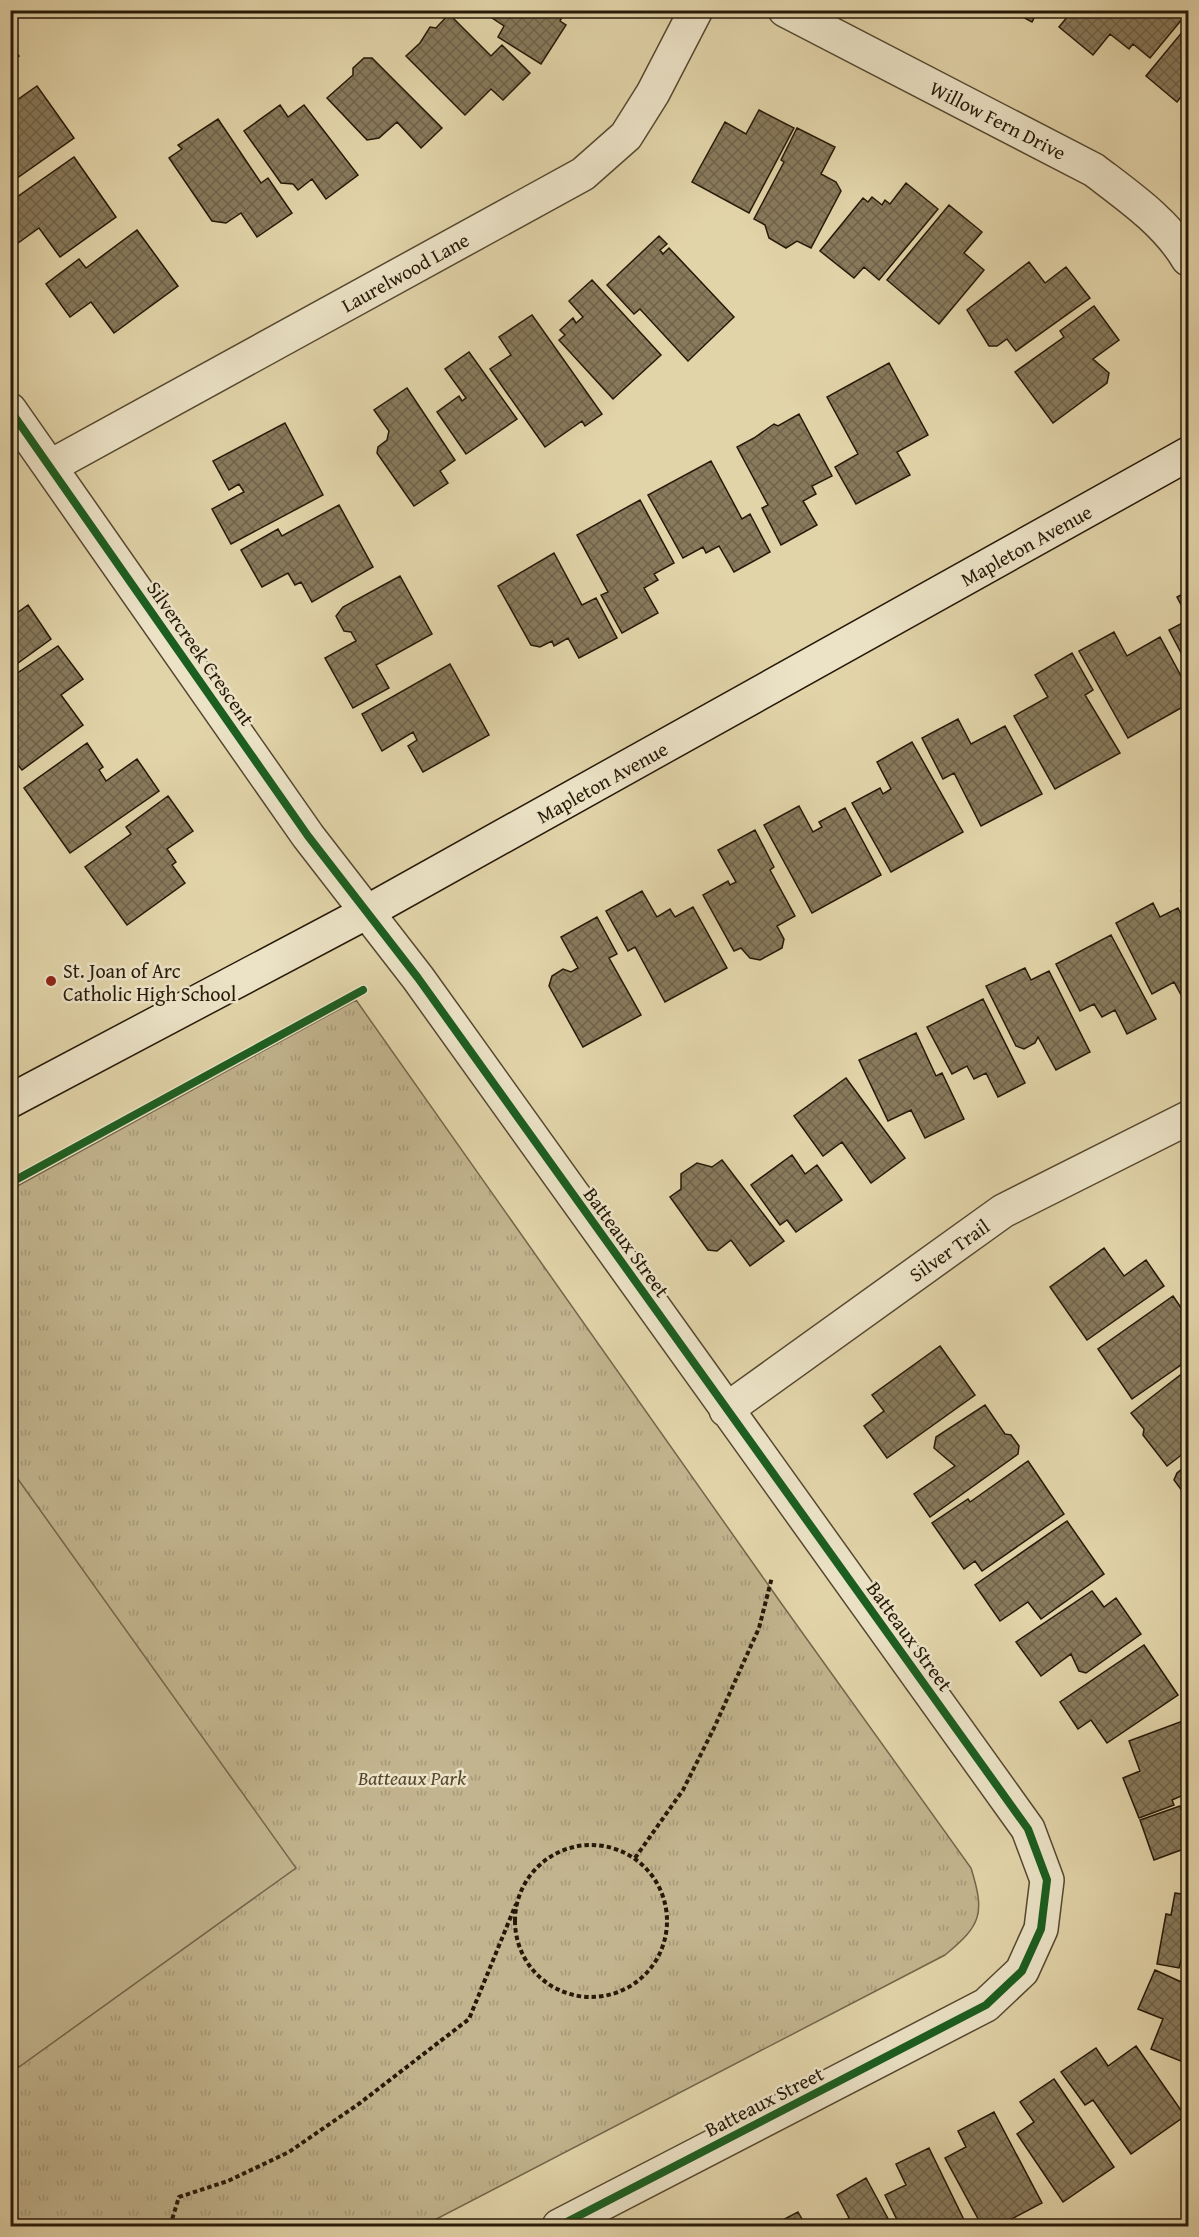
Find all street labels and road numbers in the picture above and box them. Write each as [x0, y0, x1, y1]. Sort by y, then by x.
street label: Willow Fern Drive [925, 73, 1071, 167]
street label: Laurelwood Lane [336, 225, 474, 319]
street label: Mapleton Avenue [955, 497, 1097, 593]
street label: Silvercreek Crescent [140, 575, 262, 731]
street label: Mapleton Avenue [531, 734, 673, 830]
street label: Batteaux Street [577, 1181, 677, 1303]
street label: Silver Trail [903, 1211, 995, 1288]
street label: Batteaux Street [860, 1575, 960, 1697]
street label: Batteaux Street [700, 2059, 828, 2143]

